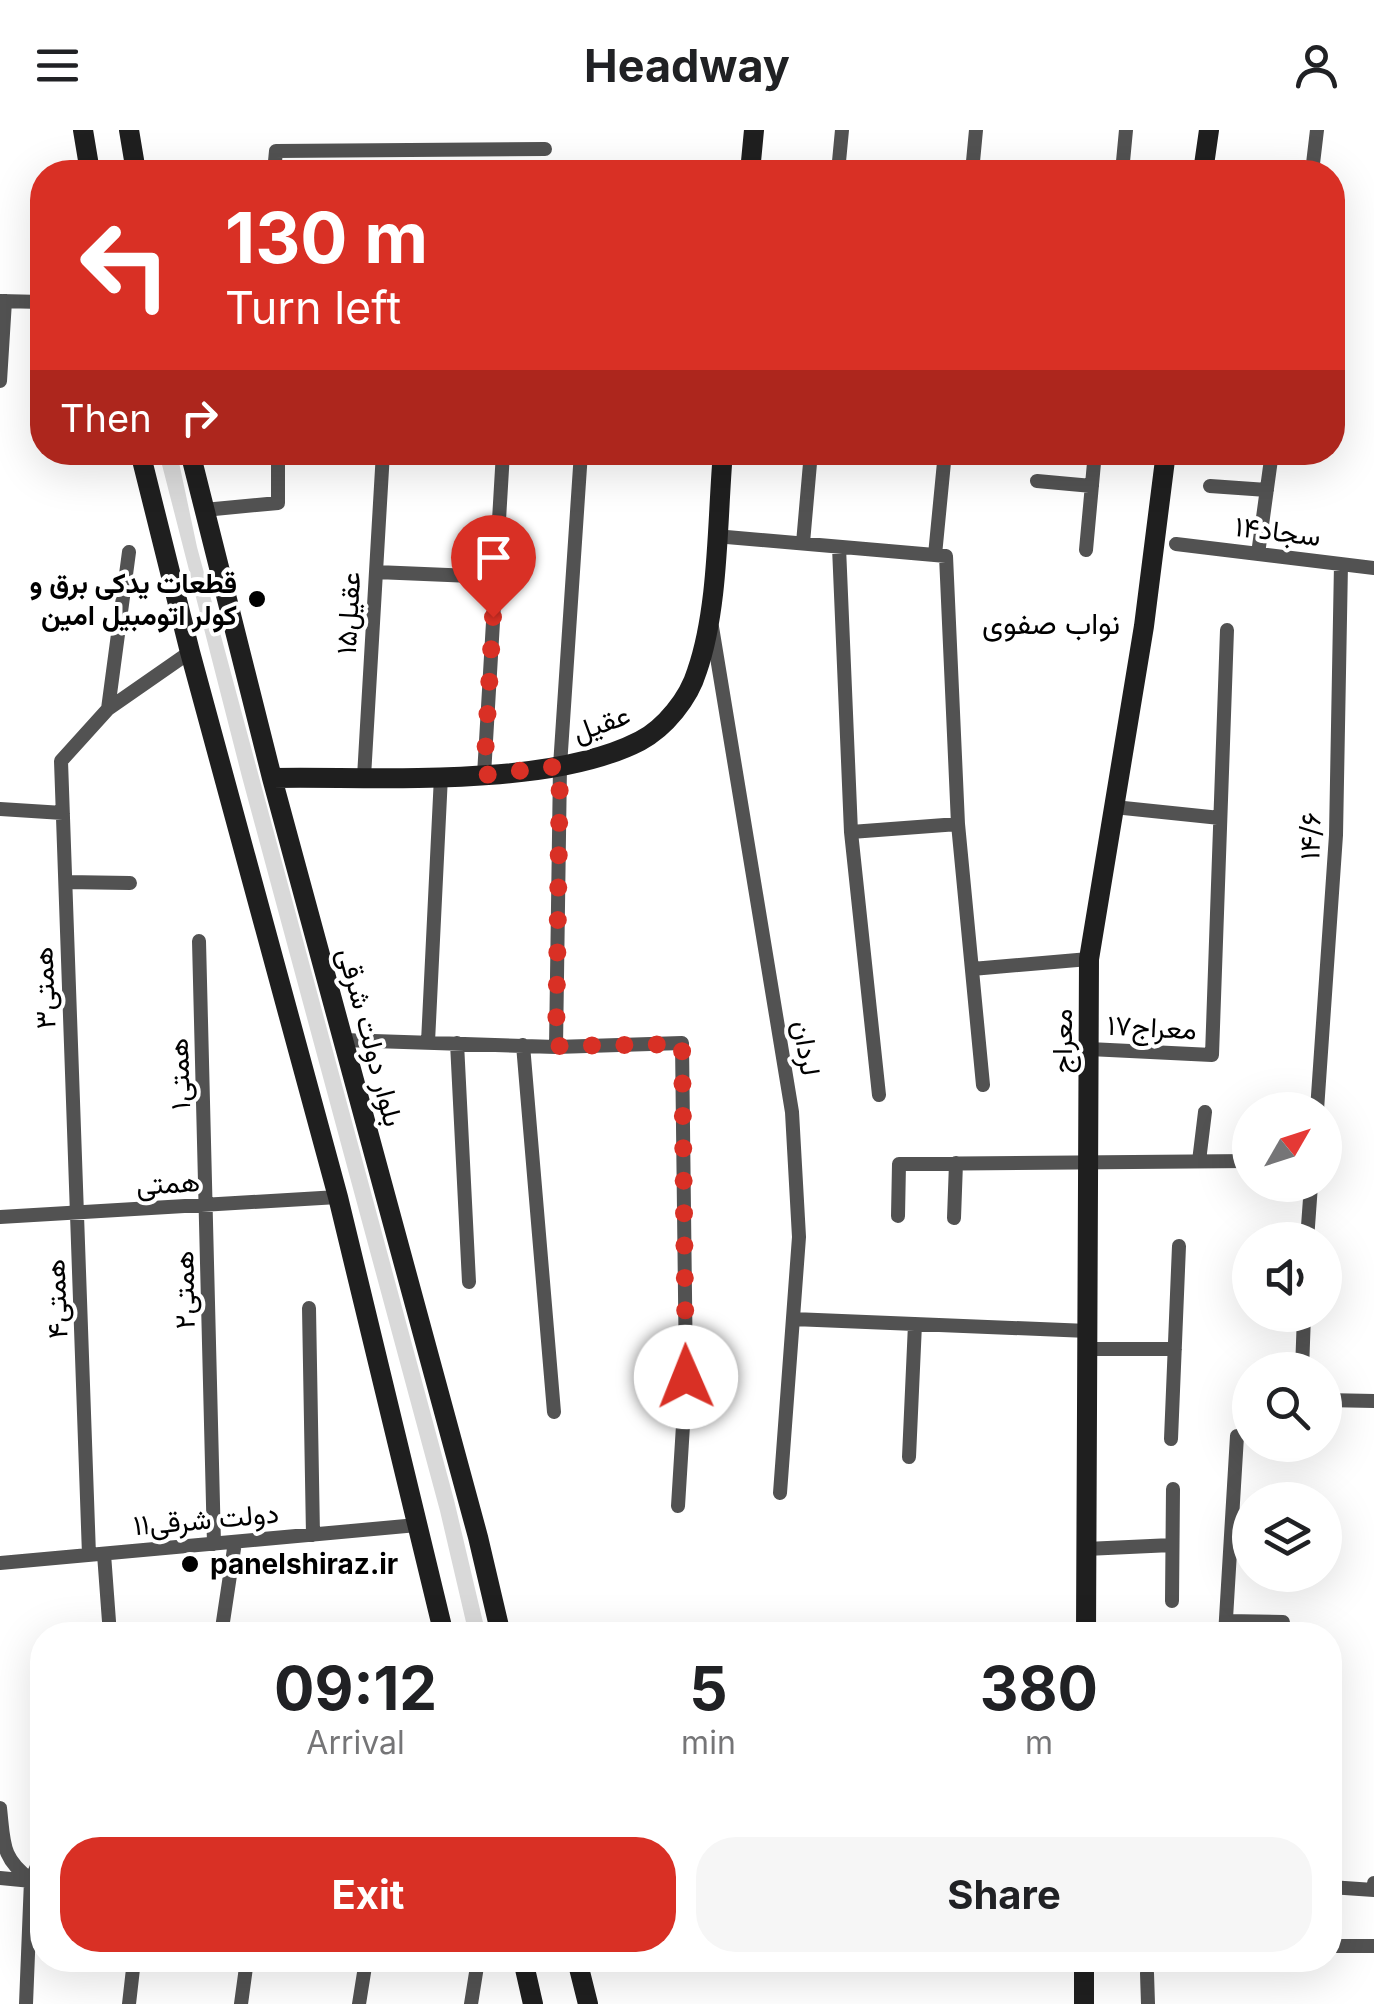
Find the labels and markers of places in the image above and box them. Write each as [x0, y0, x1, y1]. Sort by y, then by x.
pin [451, 515, 536, 618]
place label: قطعات یدکی برق و کولر اتومبیل امین [30, 566, 237, 633]
marker: قطعات یدکی برق و کولر اتومبیل امین [246, 588, 268, 610]
place label: panelshiraz.ir [210, 1547, 398, 1581]
marker: panelshiraz.ir [179, 1553, 201, 1575]

